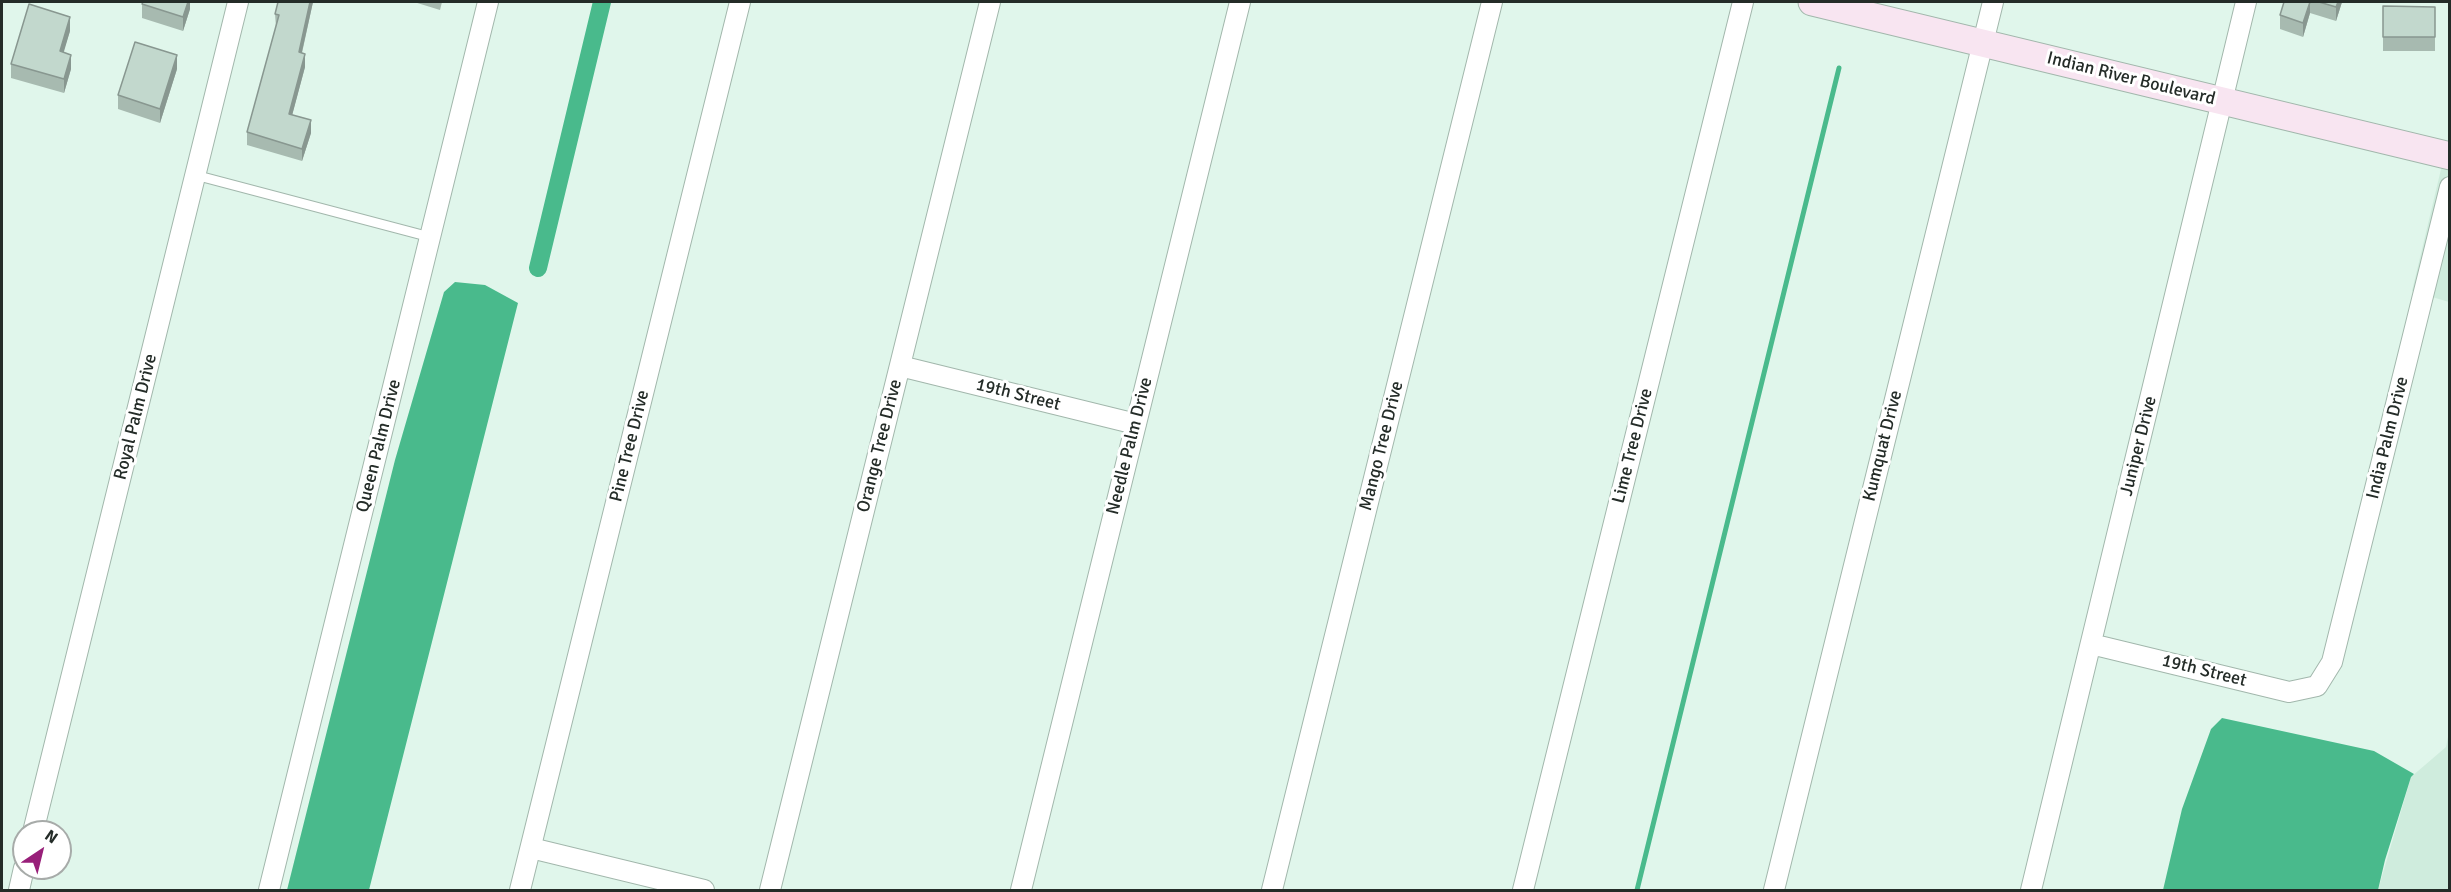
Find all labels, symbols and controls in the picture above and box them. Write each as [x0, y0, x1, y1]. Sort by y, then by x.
street label: Indian River Boulevard [2045, 48, 2217, 110]
street label: Royal Palm Drive [110, 352, 162, 482]
street label: 19th Street [973, 374, 1063, 416]
street label: Needle Palm Drive [1103, 375, 1157, 517]
street label: India Palm Drive [2362, 375, 2414, 501]
street label: Queen Palm Drive [352, 377, 406, 515]
street label: Orange Tree Drive [853, 377, 907, 515]
street label: Mango Tree Drive [1355, 379, 1409, 513]
street label: Lime Tree Drive [1608, 386, 1658, 506]
street label: Pine Tree Drive [606, 388, 654, 504]
street label: Kumquat Drive [1859, 388, 1907, 504]
street label: Juniper Drive [2116, 394, 2162, 498]
street label: 19th Street [2159, 650, 2249, 692]
north arrow [12, 820, 72, 880]
text: N [41, 826, 61, 848]

